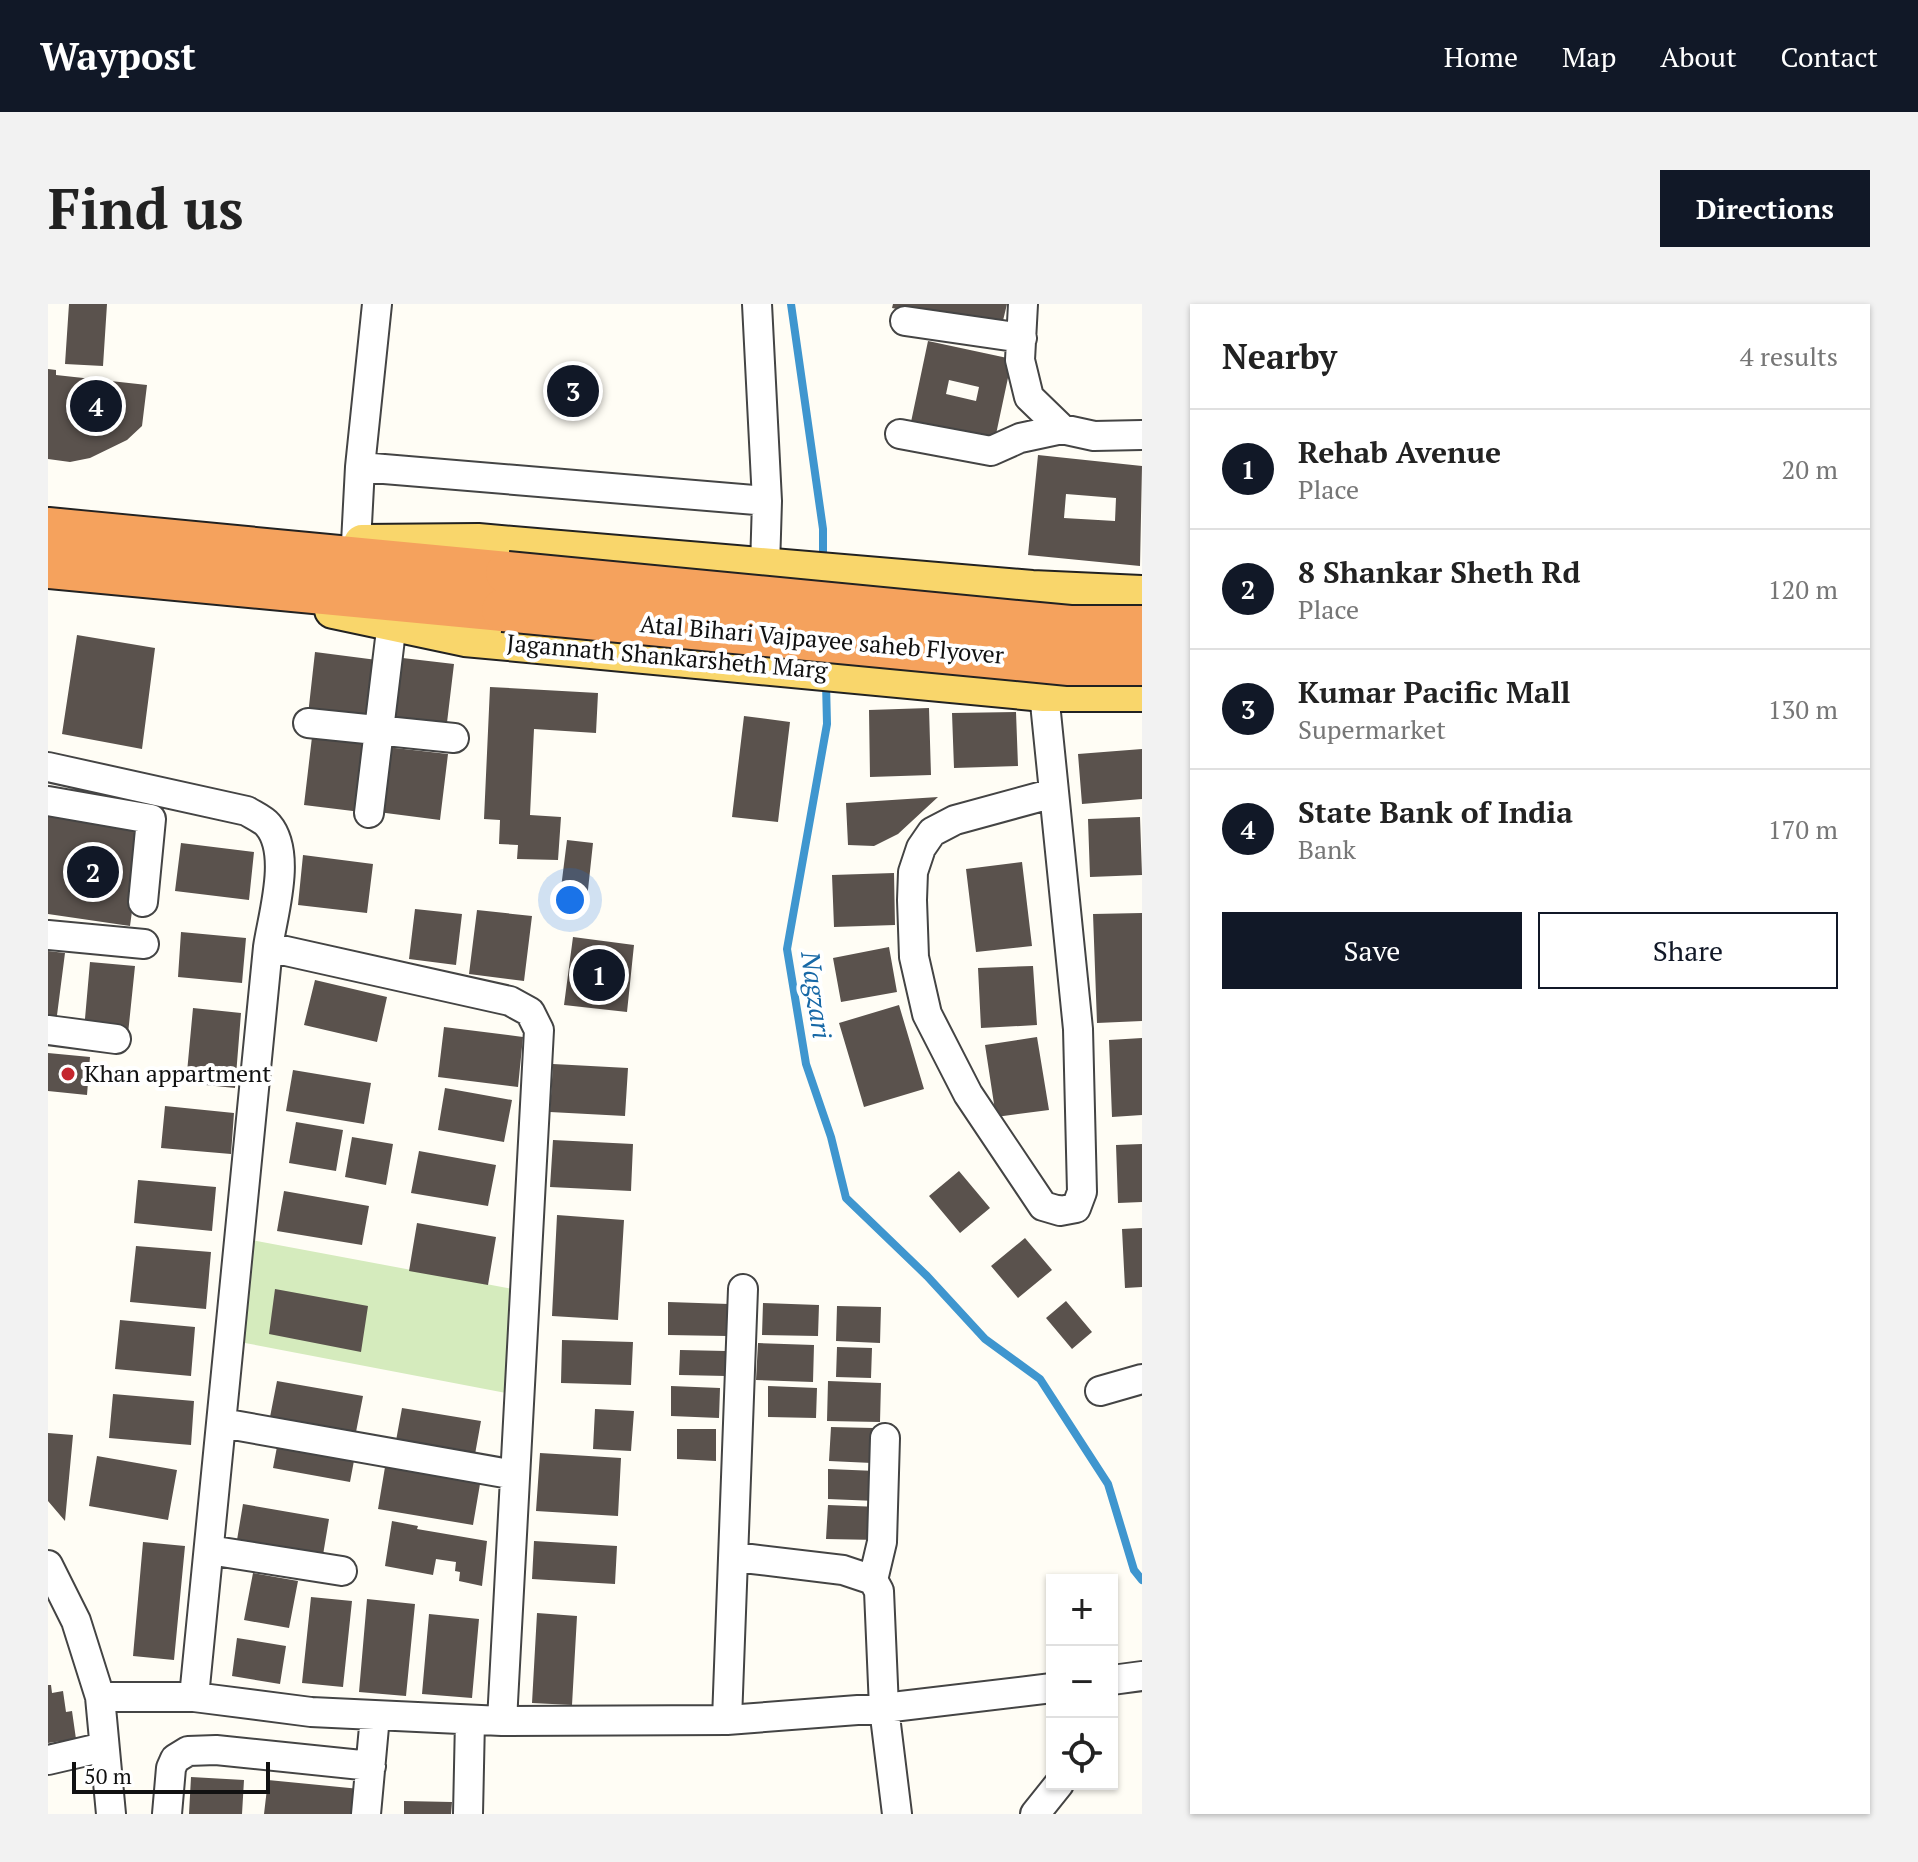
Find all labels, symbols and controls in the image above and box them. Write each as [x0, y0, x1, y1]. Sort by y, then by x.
text: Waypost [40, 31, 196, 81]
text: Home [1444, 38, 1518, 75]
text: Map [1562, 38, 1616, 75]
text: About [1660, 38, 1737, 75]
text: Contact [1781, 38, 1878, 75]
button: Directions [1660, 170, 1870, 247]
text: Find us [48, 171, 244, 245]
text: Nearby [1222, 334, 1337, 379]
text: 4 results [1740, 339, 1838, 373]
pin: 3 [547, 361, 599, 421]
pin: 4 [70, 376, 122, 436]
text: Rehab Avenue [1298, 432, 1501, 472]
text: 1 [1241, 452, 1255, 486]
text: 20 m [1782, 452, 1838, 486]
text: Place [1298, 472, 1359, 506]
text: 8 Shankar Sheth Rd [1298, 552, 1580, 592]
text: 2 [1241, 572, 1255, 606]
text: 120 m [1768, 572, 1838, 606]
text: Place [1298, 592, 1359, 626]
street label: Atal Bihari Vajpayee saheb Flyover [639, 607, 1006, 671]
street label: Jagannath Shankarsheth Marg [505, 626, 829, 686]
text: Kumar Pacific Mall [1298, 672, 1571, 712]
text: 3 [1241, 692, 1255, 726]
text: 130 m [1768, 692, 1838, 726]
text: Supermarket [1298, 712, 1446, 746]
text: State Bank of India [1298, 792, 1573, 832]
text: 4 [1241, 812, 1255, 846]
text: 170 m [1768, 812, 1838, 846]
text: Bank [1298, 832, 1356, 866]
pin: 2 [67, 842, 119, 902]
your location [550, 880, 590, 920]
button: Save [1222, 912, 1522, 989]
button: Share [1538, 912, 1838, 989]
pin: 1 [573, 945, 625, 1005]
water label: Nagzari [794, 948, 840, 1041]
place label: Khan appartment [84, 1057, 271, 1089]
marker: Khan appartment [59, 1065, 77, 1083]
map controls [1046, 1574, 1118, 1790]
button: + [1046, 1574, 1118, 1646]
button: − [1046, 1646, 1118, 1718]
button: locate [1046, 1718, 1118, 1790]
scale bar [72, 1758, 270, 1794]
text: 50 m [84, 1761, 132, 1790]

